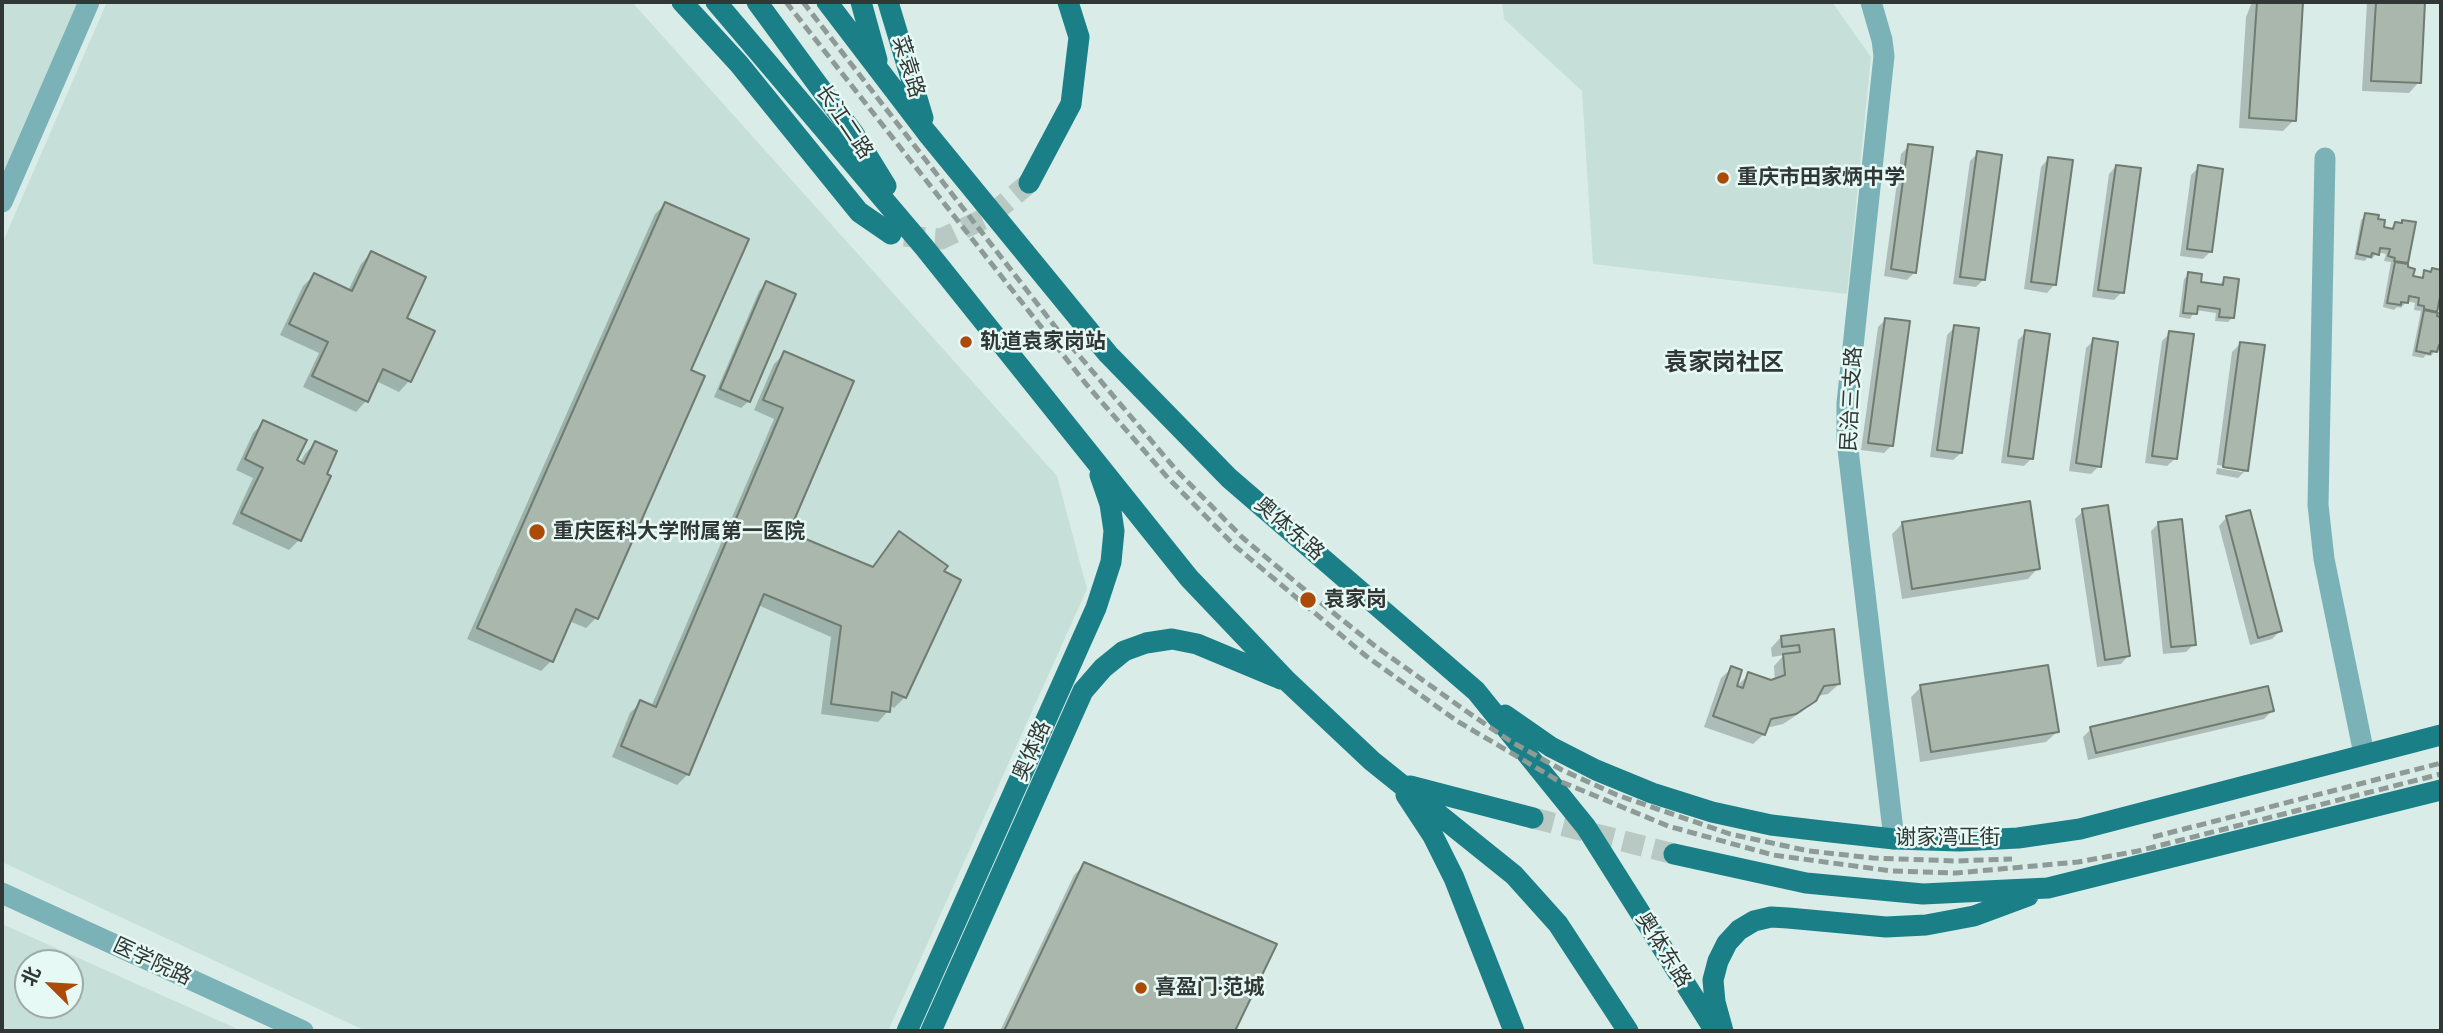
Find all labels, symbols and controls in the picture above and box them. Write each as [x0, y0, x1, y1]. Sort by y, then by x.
street label: 菜袁路 [887, 33, 929, 101]
street label: 长江二路 [810, 80, 878, 164]
place label: 重庆市田家炳中学 [1737, 165, 1905, 191]
marker: 重庆市田家炳中学 [1715, 170, 1731, 186]
place label: 轨道袁家岗站 [980, 329, 1106, 355]
marker: 轨道袁家岗站 [958, 334, 974, 350]
street label: 民治三支路 [1837, 346, 1867, 452]
district label: 袁家岗社区 [1664, 349, 1784, 377]
street label: 奥体东路 [1249, 492, 1329, 566]
place label: 重庆医科大学附属第一医院 [553, 519, 805, 545]
marker: 重庆医科大学附属第一医院 [527, 522, 547, 542]
place label: 袁家岗 [1324, 587, 1387, 613]
marker: 袁家岗 [1298, 590, 1318, 610]
street label: 奥体路 [1008, 717, 1056, 785]
street label: 谢家湾正街 [1896, 825, 2000, 851]
street label: 奥体东路 [1630, 908, 1696, 992]
street label: 医学院路 [109, 933, 195, 991]
north arrow [14, 949, 84, 1019]
text: 北 [18, 963, 46, 989]
place label: 喜盈门·范城 [1155, 975, 1265, 1001]
marker: 喜盈门·范城 [1133, 980, 1149, 996]

